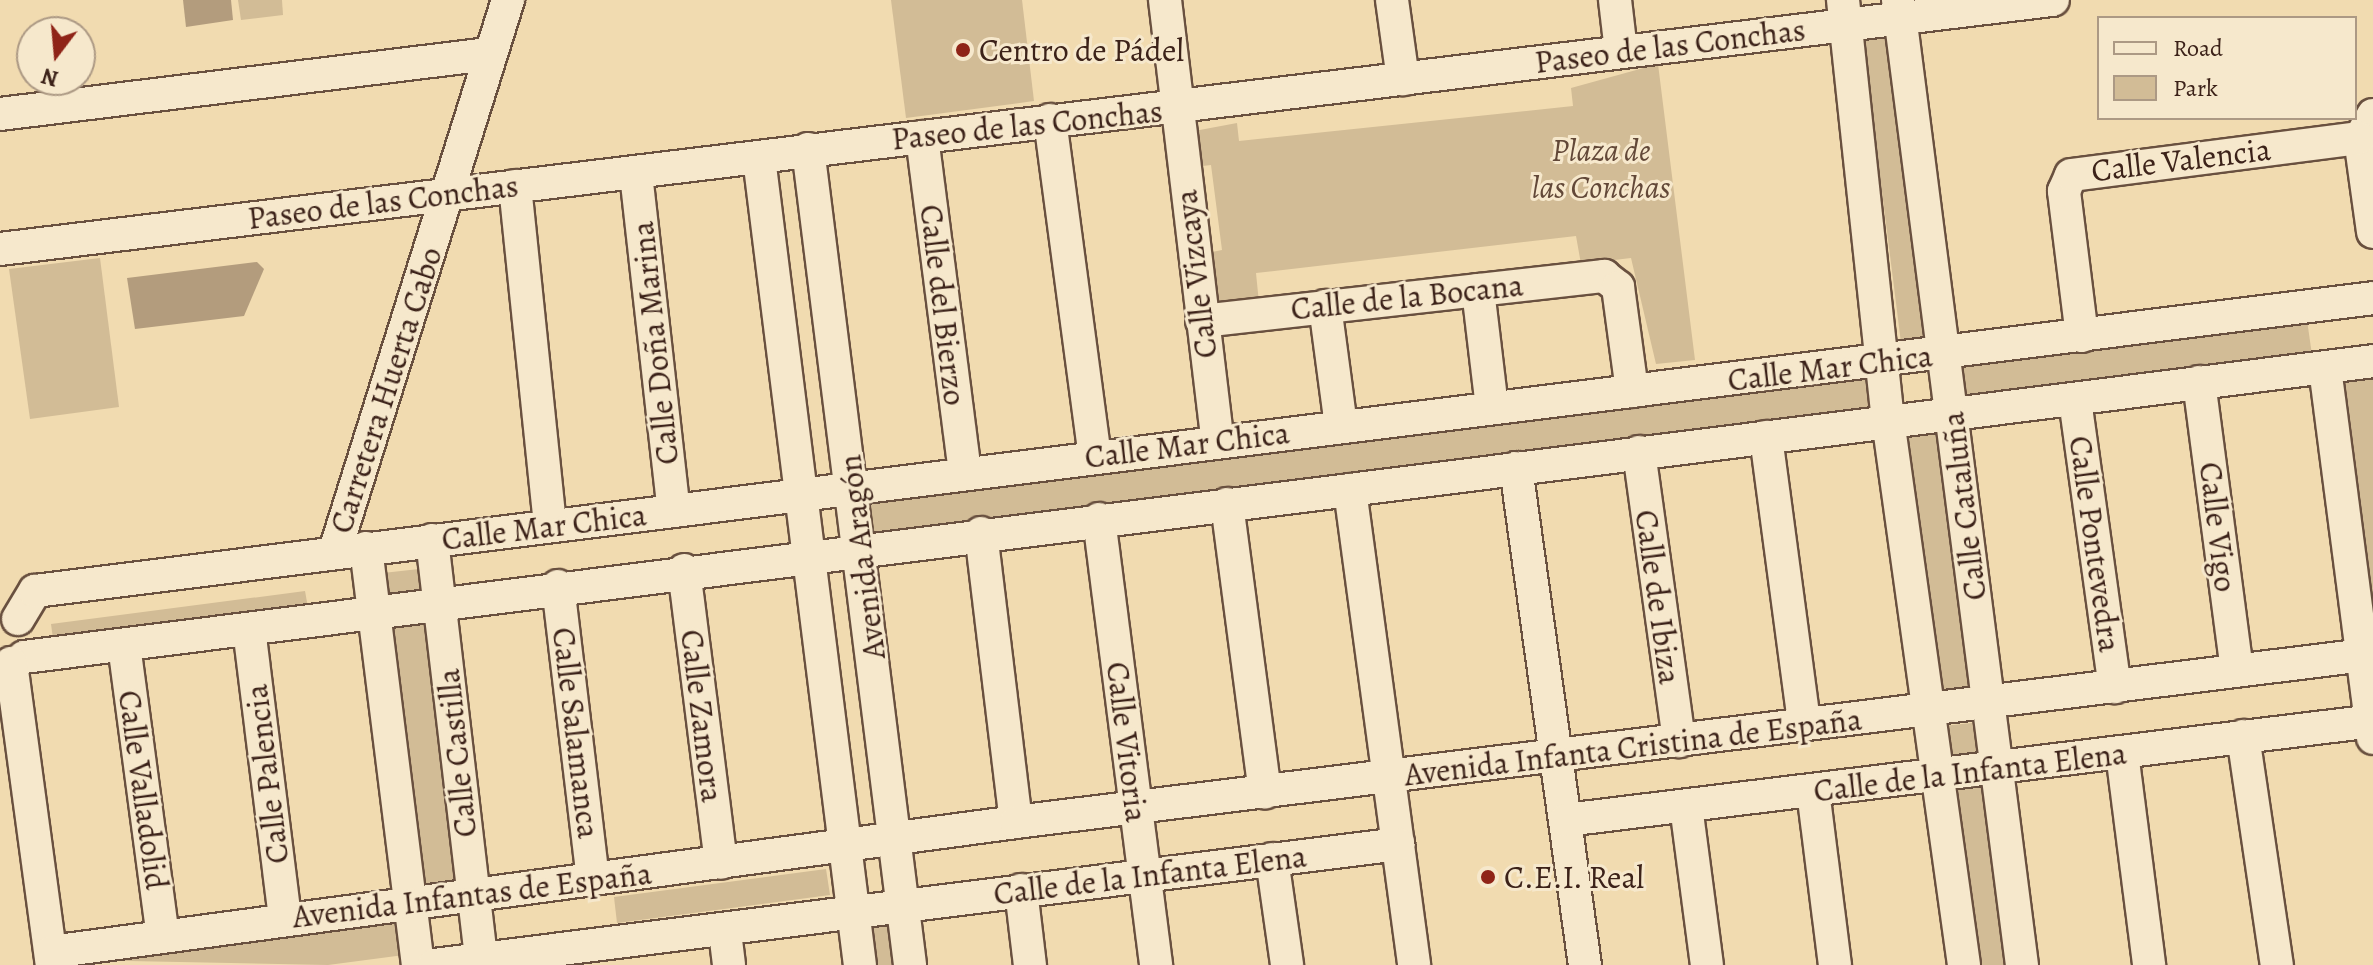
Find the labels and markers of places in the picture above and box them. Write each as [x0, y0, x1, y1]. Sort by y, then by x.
place label: Centro de Pádel [979, 31, 1184, 69]
marker: Centro de Pádel [954, 41, 972, 59]
place label: C.E.I. Real [1504, 858, 1645, 896]
marker: C.E.I. Real [1479, 868, 1497, 886]

